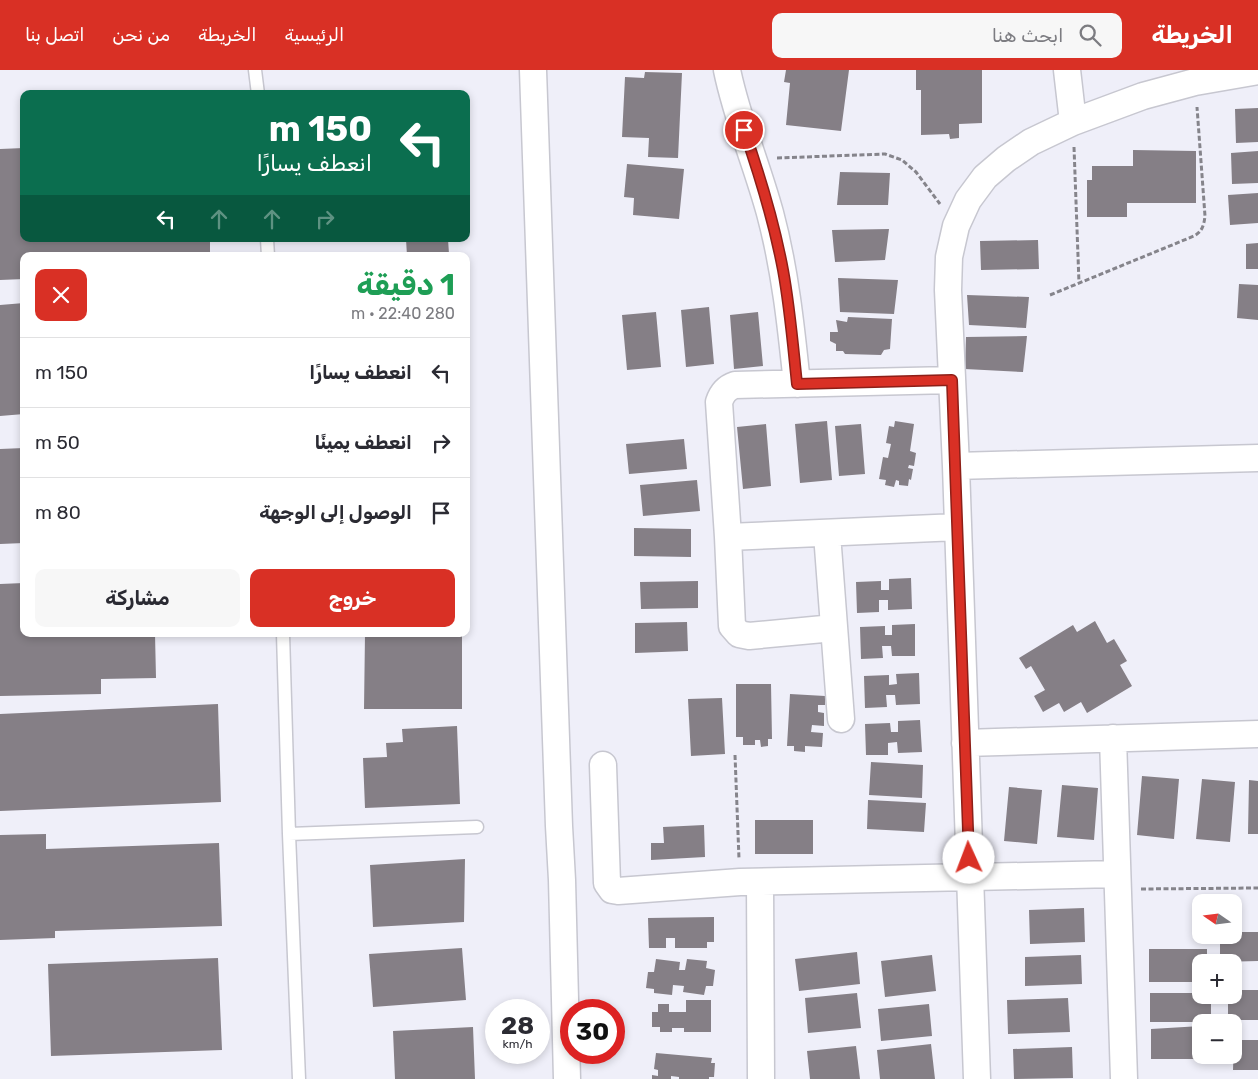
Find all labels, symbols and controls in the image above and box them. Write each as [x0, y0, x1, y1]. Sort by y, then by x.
search box [772, 13, 1122, 58]
icon: search [1076, 21, 1104, 49]
text: الخريطة [1152, 21, 1233, 49]
text: اتصل بنا [25, 24, 84, 46]
text: من نحن [112, 24, 170, 46]
text: الخريطة [198, 24, 256, 46]
text: الرئيسية [284, 24, 344, 46]
text: ابحث هنا [992, 24, 1064, 47]
text: 150 m [269, 108, 372, 150]
pin [723, 109, 765, 151]
icon: left [390, 110, 455, 175]
icon: arrive [730, 116, 758, 144]
text: انعطف يسارًا [256, 150, 372, 177]
icon: left [152, 205, 180, 233]
icon: ahead [205, 205, 233, 233]
icon: ahead [258, 205, 286, 233]
icon: right [311, 205, 339, 233]
text: 1 دقيقة [357, 267, 455, 303]
button: close [35, 269, 87, 321]
text: 280 m · 22:40 [351, 304, 455, 323]
icon: left [427, 359, 455, 387]
text: 150 m [35, 361, 88, 384]
text: انعطف يسارًا [309, 361, 412, 384]
icon: right [427, 429, 455, 457]
text: 50 m [35, 431, 80, 454]
text: انعطف يمينًا [315, 431, 412, 454]
icon: arrive [427, 499, 455, 527]
text: 80 m [35, 501, 81, 524]
text: الوصول إلى الوجهة [259, 501, 412, 524]
button: مشاركة [35, 569, 240, 627]
button: خروج [250, 569, 455, 627]
position arrow [942, 831, 994, 883]
north arrow [1192, 894, 1242, 944]
map controls [1192, 894, 1242, 1064]
button: + [1192, 954, 1242, 1004]
speed limit sign: 30 [560, 999, 625, 1064]
text: 28 [501, 1011, 534, 1040]
button: − [1192, 1014, 1242, 1064]
text: km/h [503, 1037, 532, 1051]

